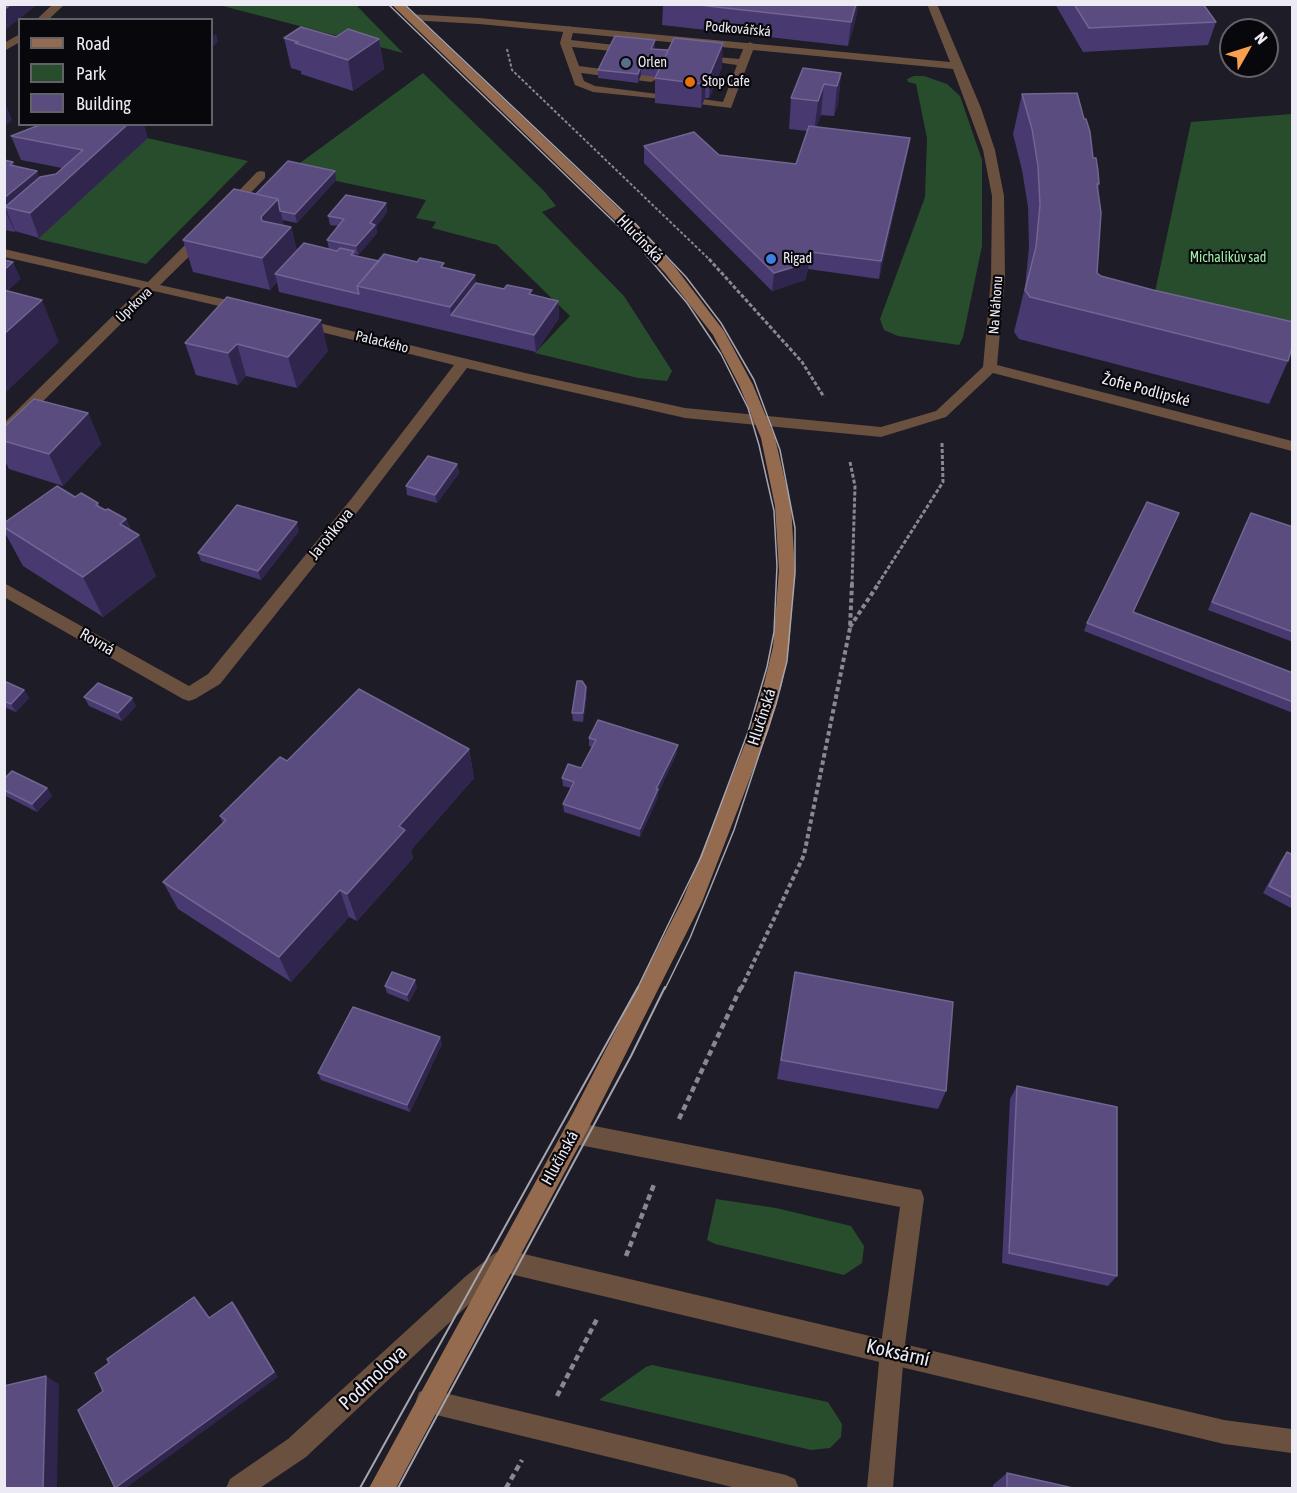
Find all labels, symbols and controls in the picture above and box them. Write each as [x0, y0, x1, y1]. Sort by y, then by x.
legend [18, 18, 213, 126]
street label: Podkovářská [704, 18, 772, 40]
north arrow [1219, 18, 1279, 78]
text: N [1251, 29, 1271, 47]
text: Road [76, 33, 110, 54]
place label: Orlen [638, 55, 667, 71]
marker: Orlen [619, 56, 633, 70]
text: Park [76, 63, 106, 84]
place label: Stop Cafe [702, 74, 750, 90]
marker: Stop Cafe [683, 75, 697, 89]
text: Building [76, 93, 131, 114]
street label: Hlučínská [613, 211, 667, 267]
park label: Michalíkův sad [1190, 250, 1266, 266]
place label: Rigad [783, 251, 812, 267]
marker: Rigad [764, 252, 778, 266]
street label: Na Náhonu [986, 275, 1006, 335]
street label: Úprkova [113, 284, 155, 326]
street label: Palackého [354, 327, 410, 357]
street label: Žofie Podlipské [1100, 369, 1192, 411]
street label: Jaroňkova [304, 504, 358, 564]
street label: Rovná [76, 624, 118, 660]
street label: Hlučínská [744, 686, 780, 748]
street label: Hlučínská [537, 1128, 583, 1188]
street label: Koksární [864, 1334, 932, 1372]
street label: Podmolova [334, 1341, 412, 1415]

